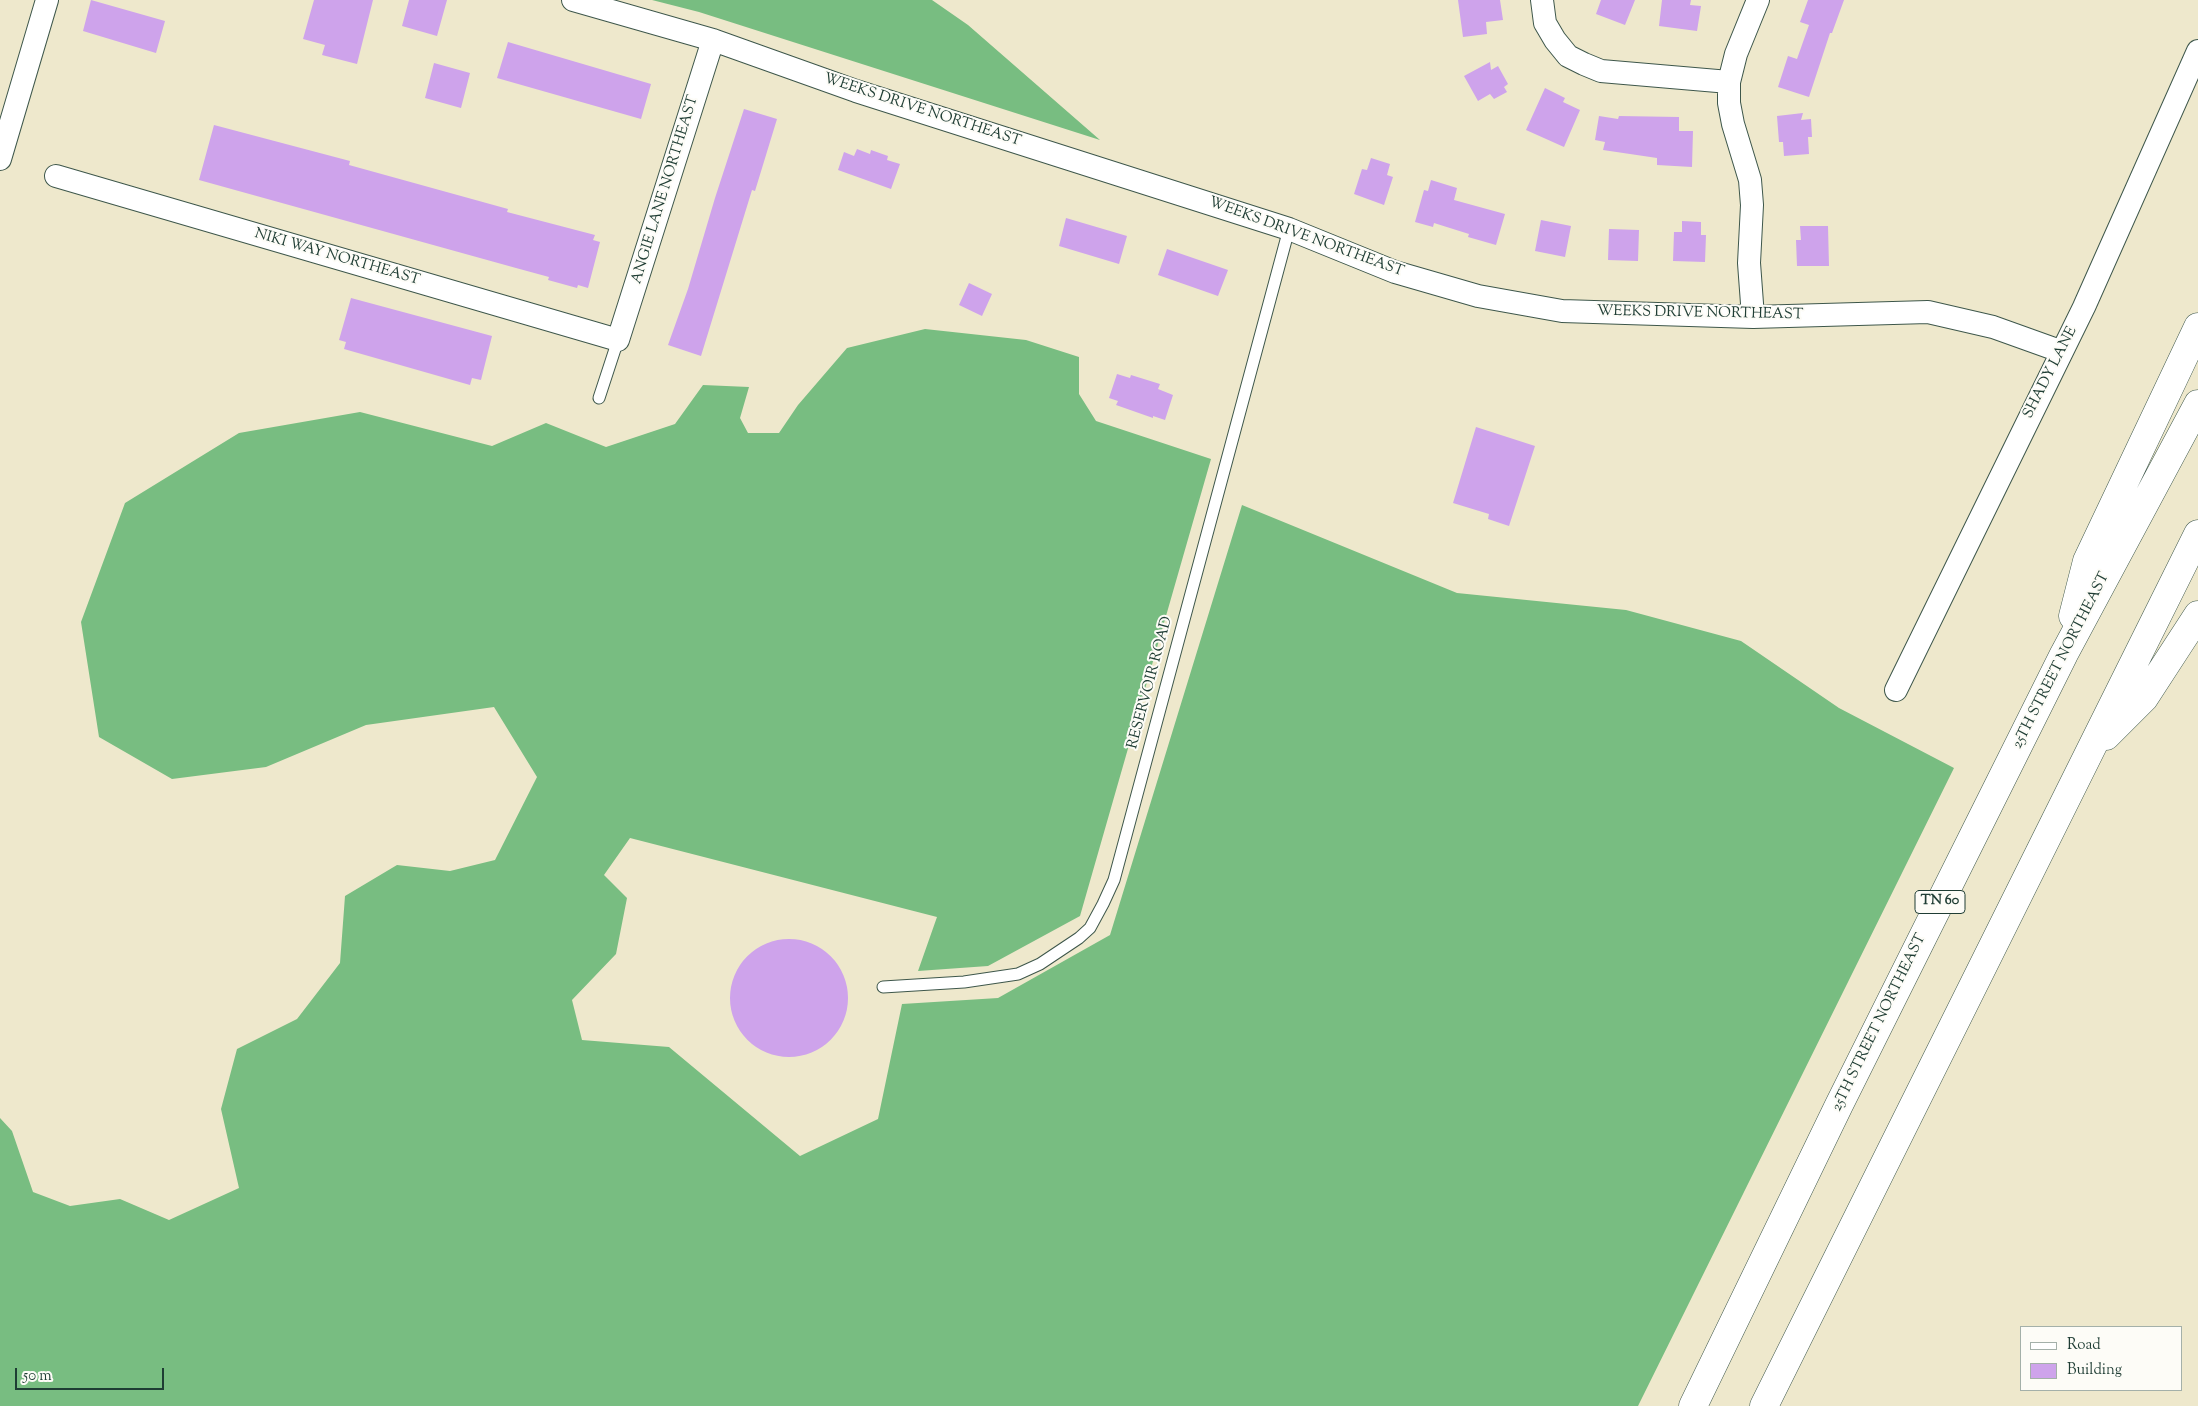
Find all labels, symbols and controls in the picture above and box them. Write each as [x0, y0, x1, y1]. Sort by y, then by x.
street label: WEEKS DRIVE NORTHEAST [821, 71, 1023, 151]
street label: ANGIE LANE NORTHEAST [629, 94, 703, 286]
street label: WEEKS DRIVE NORTHEAST [1206, 194, 1406, 282]
street label: NIKI WAY NORTHEAST [252, 226, 422, 290]
street label: WEEKS DRIVE NORTHEAST [1597, 303, 1803, 325]
street label: SHADY LANE [2020, 324, 2082, 422]
street label: 25TH STREET NORTHEAST [2010, 570, 2114, 752]
street label: RESERVOIR ROAD [1125, 615, 1177, 751]
road number: TN 60 [1915, 890, 1965, 914]
street label: 25TH STREET NORTHEAST [1829, 931, 1931, 1115]
legend [2020, 1326, 2183, 1391]
text: Road [2067, 1335, 2101, 1356]
scale bar [18, 1358, 166, 1390]
text: Building [2067, 1360, 2122, 1381]
text: 50 m [23, 1366, 52, 1387]

